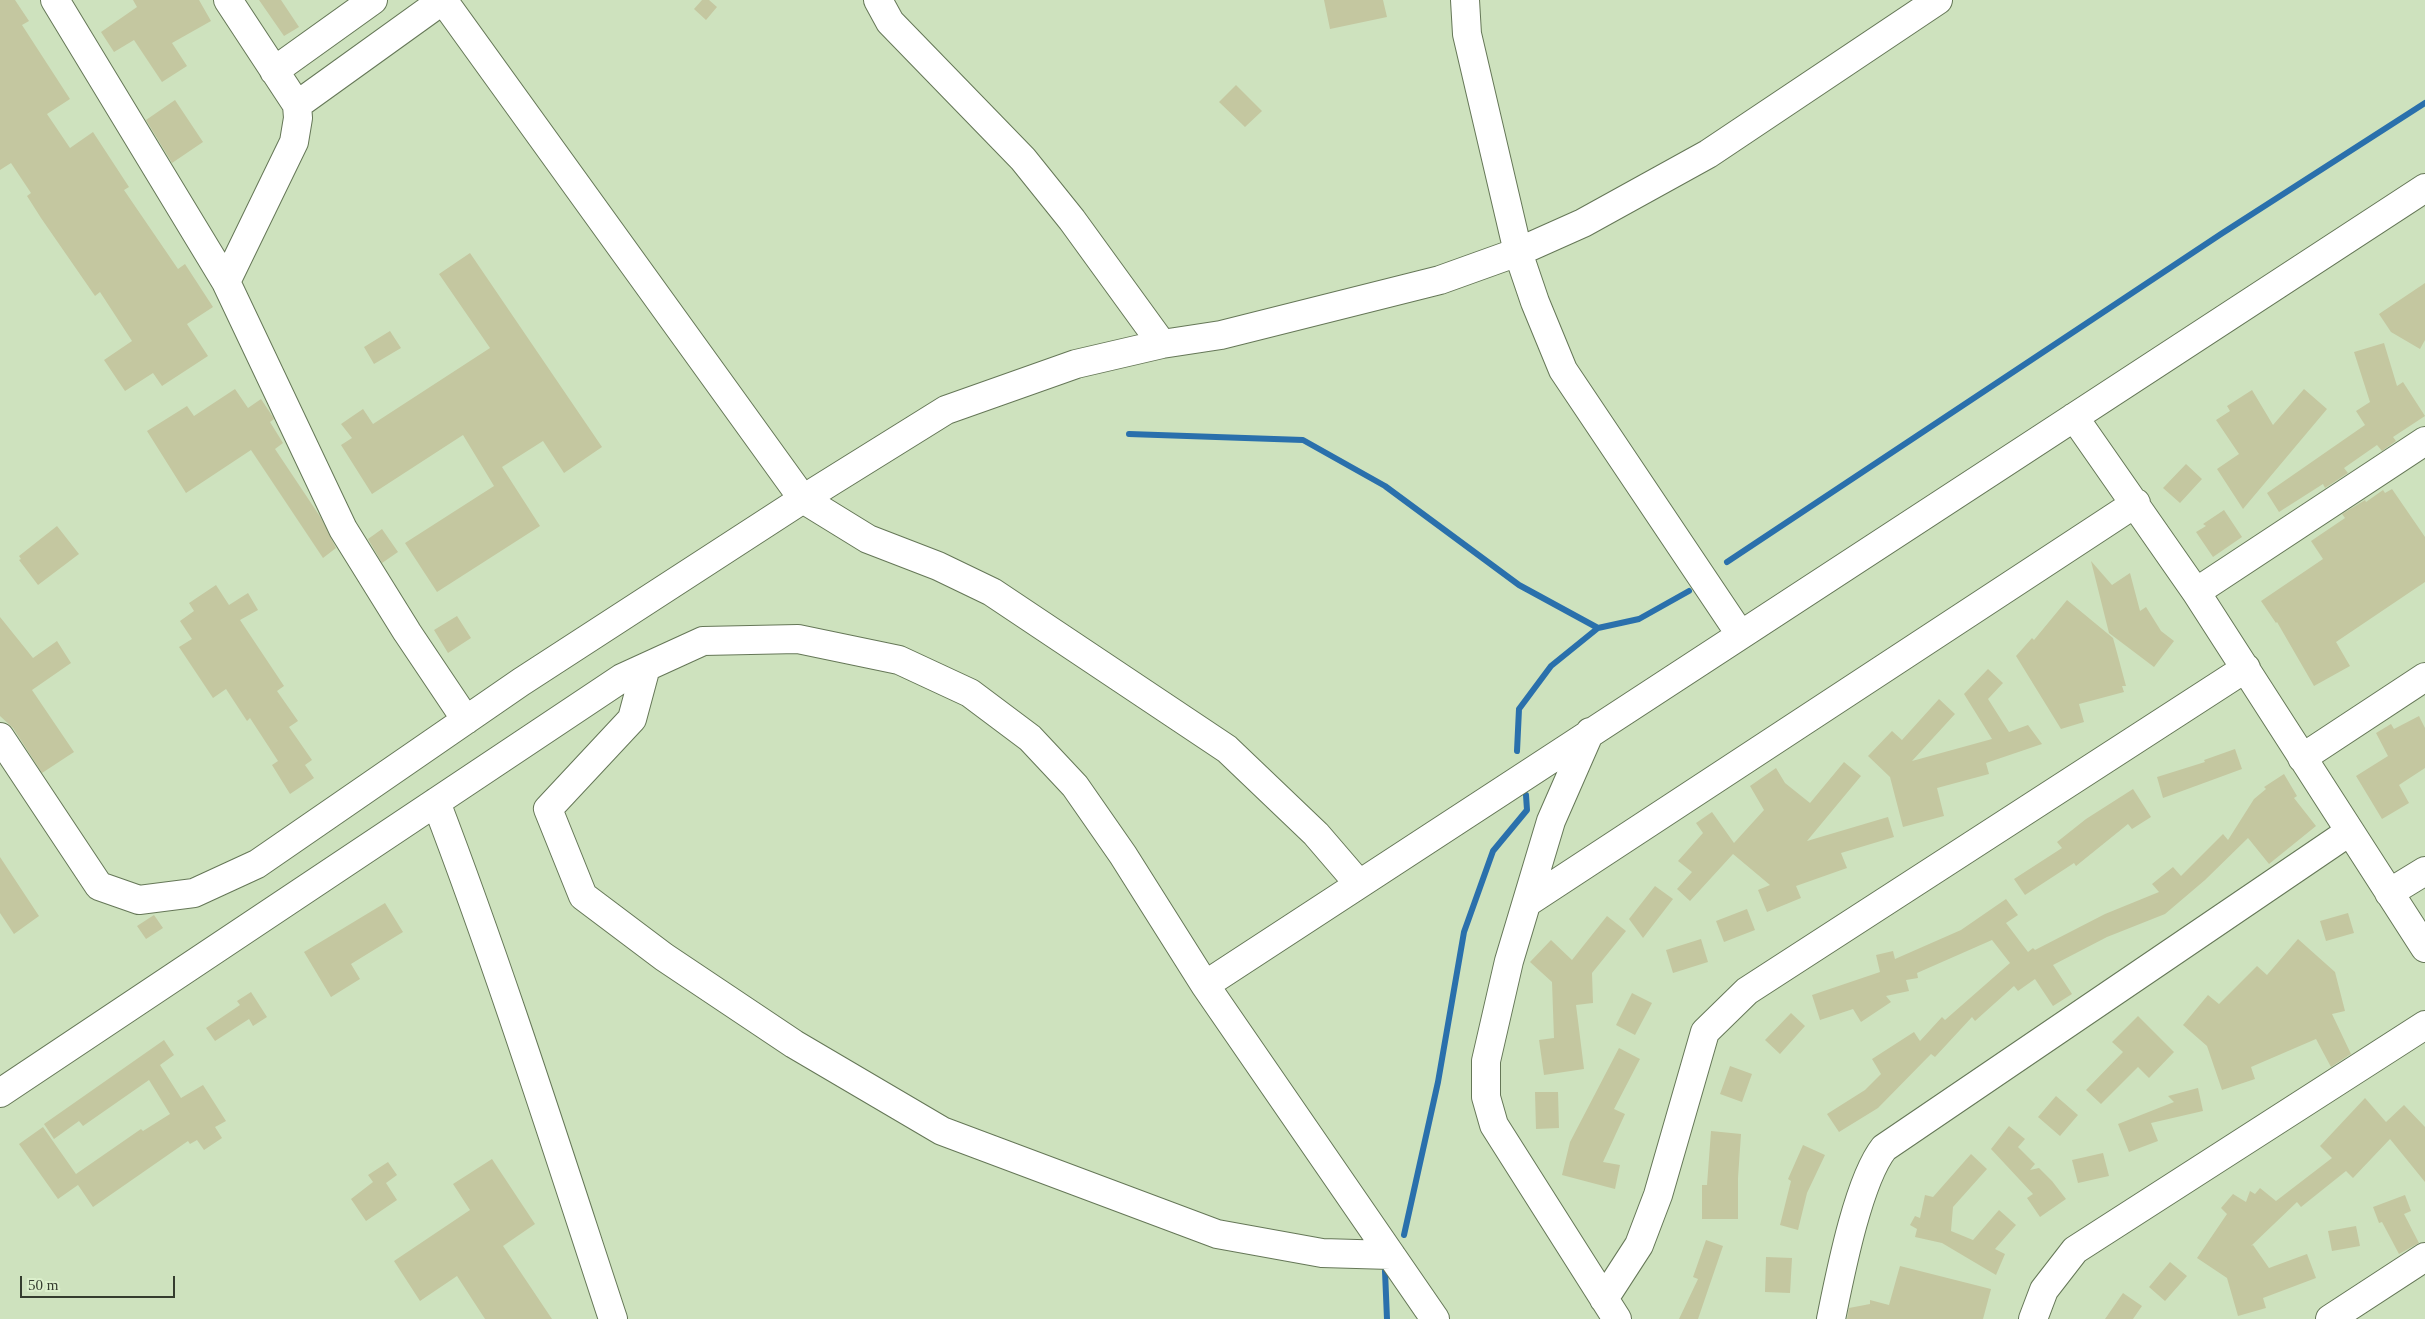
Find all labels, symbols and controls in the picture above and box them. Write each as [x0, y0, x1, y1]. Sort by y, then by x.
scale bar [22, 1266, 178, 1298]
text: 50 m [28, 1277, 58, 1293]

